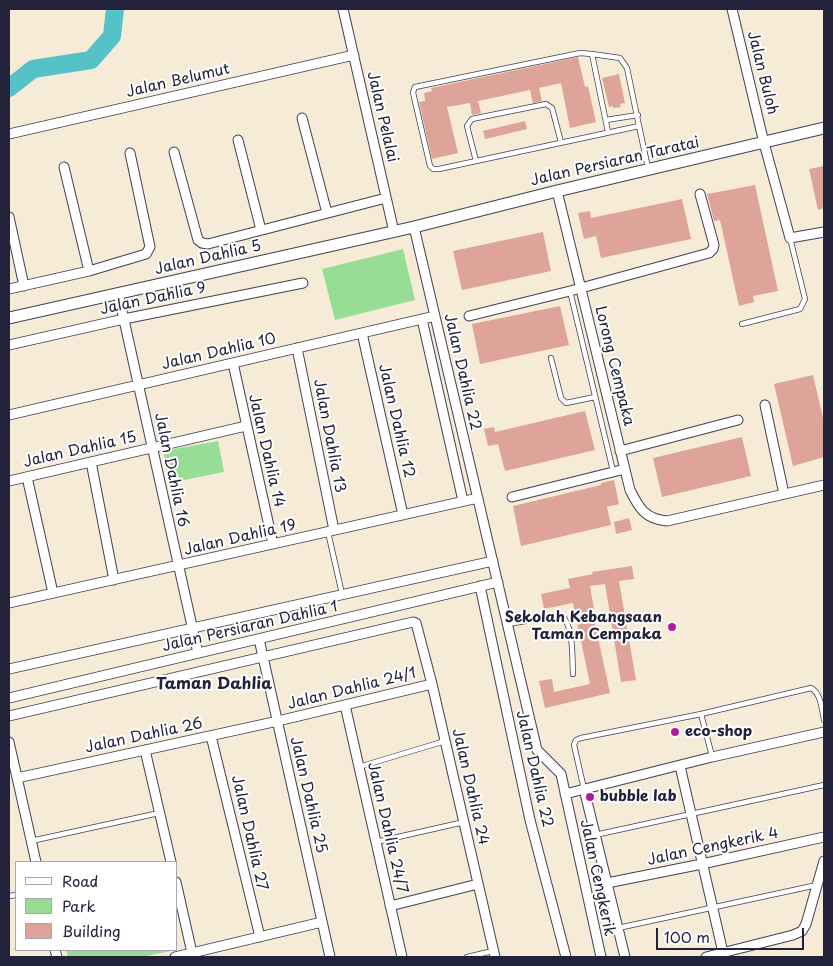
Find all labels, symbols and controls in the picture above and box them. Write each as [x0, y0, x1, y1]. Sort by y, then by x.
street label: Jalan Buloh [743, 29, 781, 117]
street label: Jalan Belumut [124, 60, 232, 102]
street label: Jalan Pelalai [363, 70, 401, 164]
street label: Jalan Persiaran Taratai [529, 134, 701, 190]
street label: Jalan Dahlia 5 [153, 237, 263, 279]
street label: Jalan Dahlia 9 [98, 279, 208, 319]
street label: Lorong Cempaka [590, 304, 638, 428]
street label: Jalan Dahlia 22 [440, 312, 484, 432]
street label: Jalan Dahlia 10 [160, 330, 278, 374]
street label: Jalan Dahlia 12 [374, 362, 418, 480]
street label: Jalan Dahlia 13 [309, 377, 349, 495]
street label: Jalan Dahlia 14 [244, 393, 288, 509]
street label: Jalan Dahlia 16 [150, 411, 192, 529]
street label: Jalan Dahlia 15 [22, 428, 138, 472]
street label: Jalan Dahlia 19 [182, 516, 298, 560]
street label: Jalan Persiaran Dahlia 1 [160, 598, 340, 656]
place label: Sekolah Kebangsaan Taman Cempaka [505, 609, 662, 644]
marker: Sekolah Kebangsaan Taman Cempaka [666, 621, 678, 633]
street label: Jalan Dahlia 24/1 [286, 664, 418, 714]
district label: Taman Dahlia [156, 675, 272, 695]
street label: Jalan Dahlia 22 [512, 709, 556, 829]
street label: Jalan Dahlia 26 [84, 715, 204, 757]
place label: eco-shop [685, 723, 752, 741]
marker: eco-shop [669, 726, 681, 738]
street label: Jalan Dahlia 24 [448, 727, 492, 847]
street label: Jalan Dahlia 25 [286, 735, 330, 855]
street label: Jalan Dahlia 24/7 [363, 761, 411, 895]
street label: Jalan Dahlia 27 [227, 774, 271, 892]
place label: bubble lab [600, 788, 677, 806]
marker: bubble lab [584, 791, 596, 803]
street label: Jalan Cengkerik [576, 818, 618, 938]
street label: Jalan Cengkerik 4 [646, 824, 780, 870]
legend [15, 861, 178, 951]
text: Road [62, 869, 98, 892]
text: Park [62, 894, 96, 917]
scale bar [658, 918, 806, 950]
text: Building [62, 919, 121, 942]
text: 100 m [664, 925, 710, 948]

